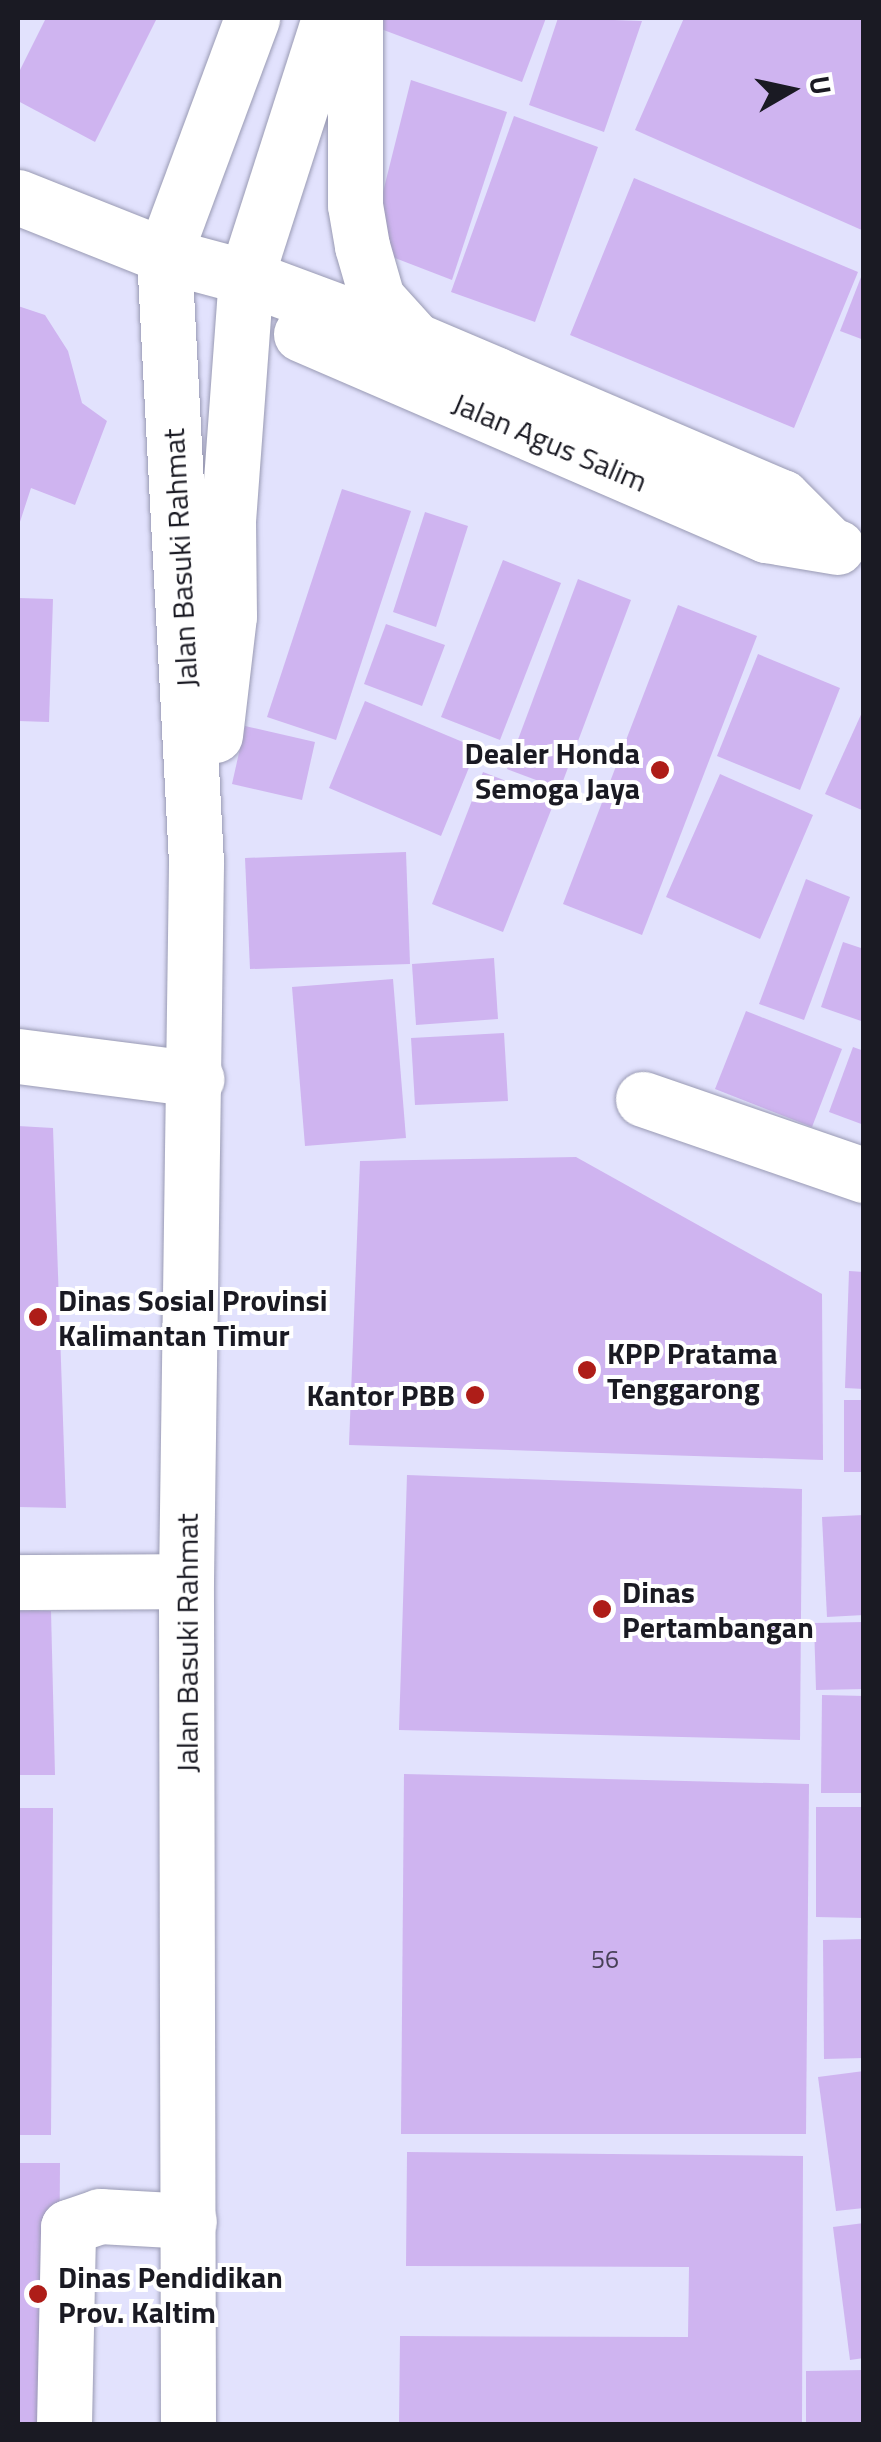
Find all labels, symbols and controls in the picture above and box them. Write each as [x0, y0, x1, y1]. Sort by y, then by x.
north arrow [741, 40, 841, 140]
text: U [798, 73, 844, 98]
street label: Jalan Agus Salim [447, 385, 653, 499]
street label: Jalan Basuki Rahmat [155, 427, 205, 689]
place label: Dealer Honda Semoga Jaya [465, 735, 640, 806]
marker: Dealer Honda Semoga Jaya [649, 759, 671, 781]
place label: Dinas Sosial Provinsi Kalimantan Timur [58, 1282, 328, 1352]
marker: Dinas Sosial Provinsi Kalimantan Timur [27, 1306, 49, 1328]
place label: KPP Pratama Tenggarong [607, 1335, 778, 1406]
marker: KPP Pratama Tenggarong [576, 1359, 598, 1381]
place label: Kantor PBB [307, 1377, 455, 1413]
marker: Kantor PBB [464, 1384, 486, 1406]
street label: Jalan Basuki Rahmat [169, 1513, 205, 1773]
place label: Dinas Pertambangan [622, 1574, 814, 1644]
marker: Dinas Pertambangan [591, 1598, 613, 1620]
house number: 56 [591, 1944, 619, 1974]
place label: Dinas Pendidikan Prov. Kaltim [58, 2259, 283, 2330]
marker: Dinas Pendidikan Prov. Kaltim [27, 2283, 49, 2305]

